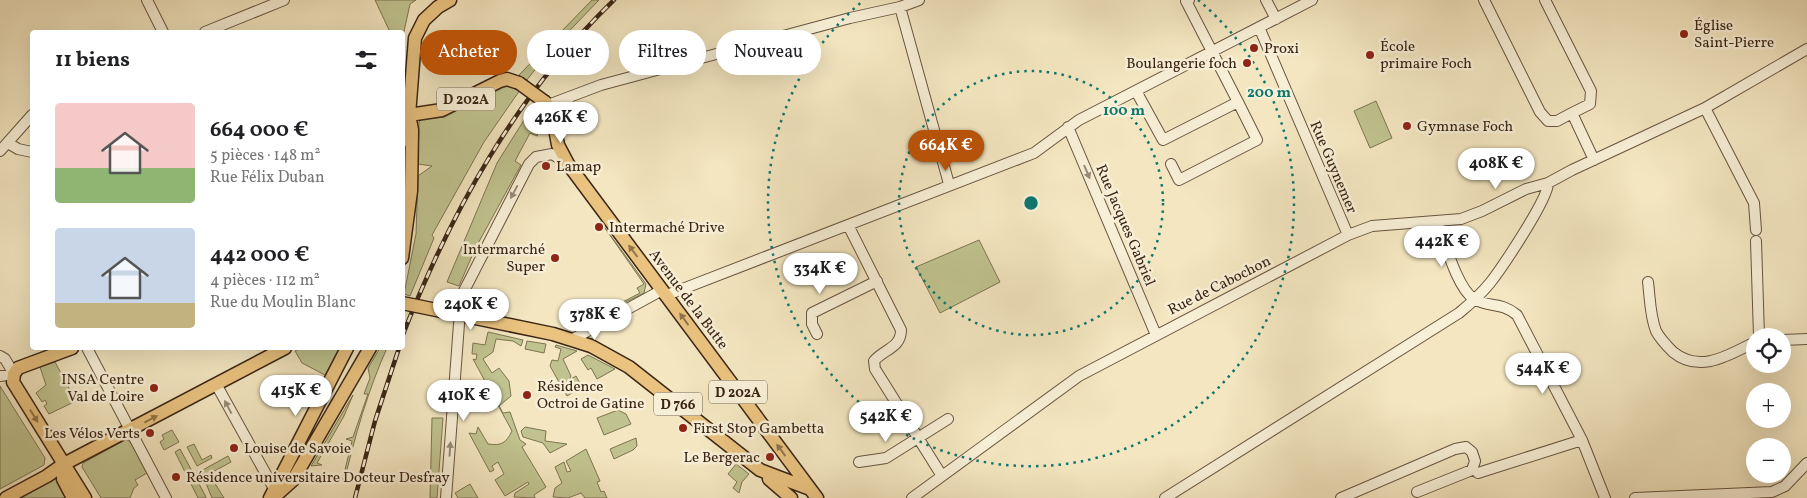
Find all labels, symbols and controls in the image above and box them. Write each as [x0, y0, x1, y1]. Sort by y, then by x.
place label: Église Saint-Pierre [1694, 16, 1774, 54]
marker: Église Saint-Pierre [1678, 28, 1690, 40]
chip: Acheter [420, 30, 517, 75]
chip: Louer [527, 30, 609, 75]
chip: Filtres [619, 30, 706, 75]
chip: Nouveau [716, 30, 821, 75]
place label: École primaire Foch [1380, 37, 1472, 75]
place label: Proxi [1264, 39, 1299, 60]
marker: Proxi [1248, 42, 1260, 54]
text: 11 biens [55, 46, 130, 75]
icon: filters [352, 46, 380, 74]
marker: École primaire Foch [1364, 49, 1376, 61]
place label: Boulangerie foch [1126, 54, 1237, 75]
marker: Boulangerie foch [1241, 57, 1253, 69]
text: 200 m [1247, 83, 1291, 104]
road number: D 202A [437, 88, 495, 110]
text: 100 m [1103, 101, 1146, 122]
pin: 426K € [520, 102, 602, 144]
text: 426K € [534, 107, 588, 129]
text: 664 000 € [210, 116, 309, 145]
place label: Gymnase Foch [1417, 117, 1513, 138]
street label: Rue Guynemer [1304, 118, 1362, 217]
marker: Gymnase Foch [1401, 120, 1413, 132]
icon: home [95, 123, 155, 183]
pin: 664K € [905, 130, 987, 172]
text: 664K € [919, 135, 973, 157]
text: 5 pièces · 148 m² [210, 145, 320, 167]
pin: 408K € [1455, 148, 1537, 190]
text: 408K € [1469, 153, 1523, 175]
place label: Lamap [556, 157, 601, 178]
marker: Lamap [540, 160, 552, 172]
street label: Rue Jacques Gabriel [1090, 162, 1160, 290]
one-way arrow [1084, 165, 1092, 179]
text: Rue Félix Duban [210, 167, 325, 189]
one-way arrow [510, 185, 518, 199]
centre of rings [1022, 194, 1040, 212]
place label: Intermaché Drive [609, 218, 725, 239]
marker: Intermaché Drive [593, 221, 605, 233]
pin: 442K € [1401, 226, 1483, 268]
text: 442K € [1415, 231, 1469, 253]
place label: Intermarché Super [463, 240, 545, 278]
text: 442 000 € [210, 241, 309, 270]
one-way arrow [628, 244, 638, 258]
street label: Avenue de la Butte [643, 245, 733, 354]
icon: home [95, 248, 155, 308]
street label: Rue de Cabochon [1165, 251, 1275, 321]
marker: Intermarché Super [549, 252, 561, 264]
pin: 334K € [779, 252, 861, 295]
text: 334K € [794, 258, 846, 280]
text: 4 pièces · 112 m² [210, 270, 320, 292]
pin: 240K € [430, 288, 512, 331]
text: Rue du Moulin Blanc [210, 292, 356, 314]
text: 240K € [444, 294, 498, 316]
pin: 378K € [554, 298, 636, 341]
text: 378K € [570, 304, 620, 326]
one-way arrow [679, 313, 690, 326]
map controls [1746, 328, 1791, 483]
button: locate [1746, 328, 1791, 373]
pin: 544K € [1502, 352, 1584, 395]
text: 544K € [1516, 358, 1570, 380]
place label: INSA Centre Val de Loire [61, 370, 144, 408]
pin: 415K € [255, 374, 337, 417]
place label: Résidence Octroi de Gatine [537, 377, 644, 415]
text: 415K € [271, 380, 321, 402]
pin: 410K € [423, 380, 505, 422]
road number: D 202A [709, 381, 767, 404]
marker: INSA Centre Val de Loire [148, 382, 160, 394]
button: + [1746, 383, 1791, 428]
text: 410K € [438, 385, 490, 407]
marker: Résidence Octroi de Gatine [521, 389, 533, 401]
road number: D 766 [654, 392, 702, 416]
one-way arrow [224, 399, 232, 414]
pin: 542K € [845, 400, 927, 443]
text: 542K € [860, 406, 912, 428]
one-way arrow [30, 410, 39, 423]
one-way arrow [144, 415, 158, 423]
place label: First Stop Gambetta [693, 419, 824, 440]
marker: First Stop Gambetta [677, 422, 689, 434]
place label: Les Vélos Verts [44, 424, 140, 445]
marker: Les Vélos Verts [144, 427, 156, 439]
button: − [1746, 438, 1791, 483]
place label: Louise de Savoie [244, 439, 351, 460]
one-way arrow [446, 441, 454, 457]
marker: Louise de Savoie [228, 442, 240, 454]
one-way arrow [775, 444, 786, 457]
place label: Le Bergerac [684, 448, 760, 469]
marker: Le Bergerac [764, 451, 776, 463]
place label: Résidence universitaire Docteur Desfray [186, 468, 450, 489]
marker: Résidence universitaire Docteur Desfray [170, 471, 182, 483]

